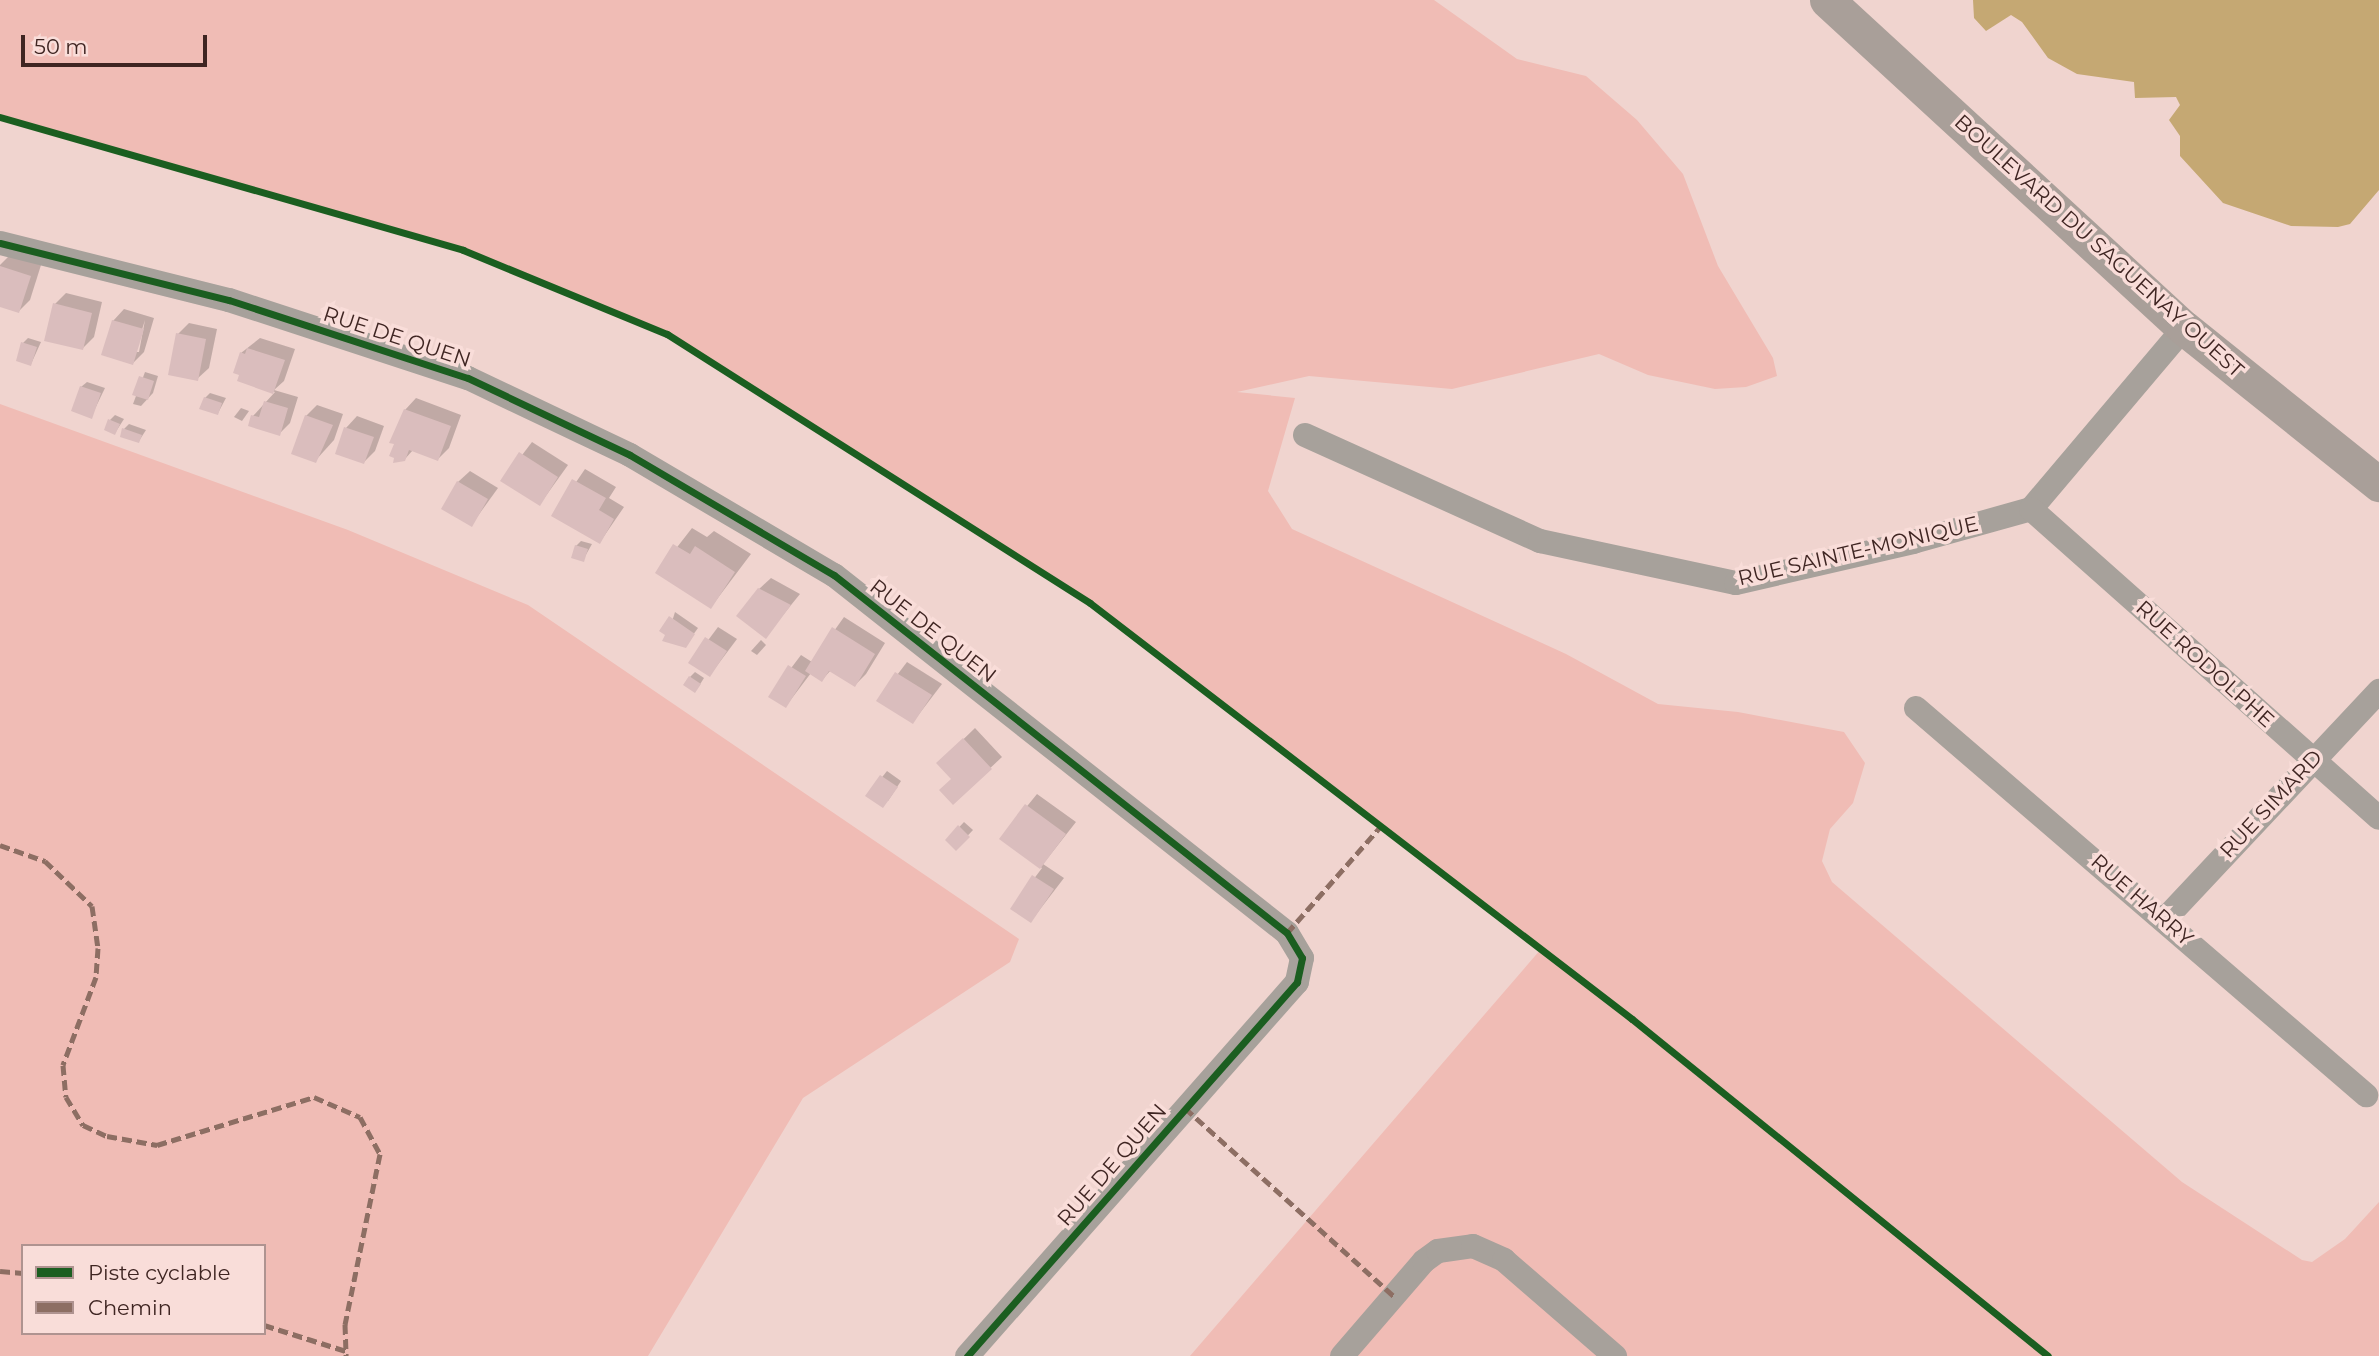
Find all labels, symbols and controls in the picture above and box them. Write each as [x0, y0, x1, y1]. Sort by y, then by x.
scale bar [24, 21, 210, 65]
text: 50 m [34, 34, 88, 59]
street label: BOULEVARD DU SAGUENAY OUEST [1949, 109, 2249, 383]
street label: RUE DE QUEN [320, 301, 474, 373]
street label: RUE SAINTE-MONIQUE [1735, 511, 1981, 591]
street label: RUE DE QUEN [865, 574, 1001, 688]
street label: RUE RODOLPHE [2131, 595, 2279, 733]
street label: RUE SIMARD [2215, 745, 2327, 863]
street label: RUE HARRY [2086, 849, 2198, 951]
street label: RUE DE QUEN [1052, 1099, 1172, 1231]
legend [21, 1244, 266, 1335]
text: Piste cyclable [88, 1260, 230, 1285]
text: Chemin [88, 1295, 172, 1320]

